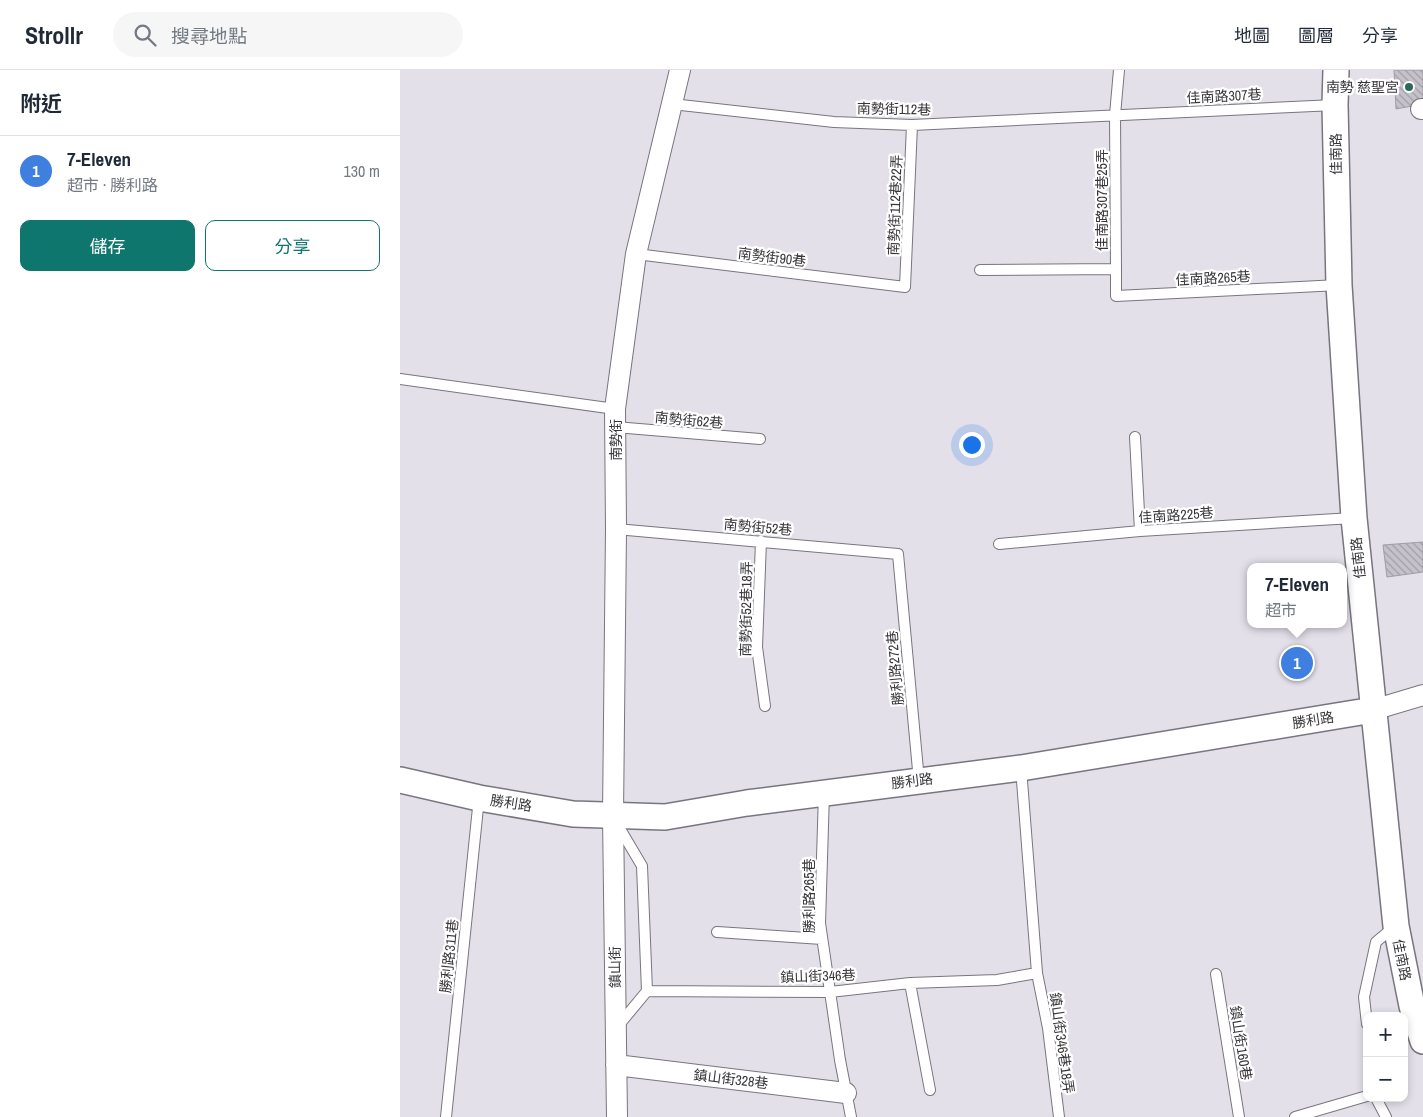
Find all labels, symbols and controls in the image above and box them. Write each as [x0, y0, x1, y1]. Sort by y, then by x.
search box [113, 12, 463, 57]
text: Strollr [25, 19, 83, 51]
icon: search [131, 21, 159, 49]
text: 搜尋地點 [171, 23, 247, 49]
text: 地圖 [1234, 23, 1270, 48]
text: 圖層 [1298, 23, 1334, 48]
text: 分享 [1362, 23, 1398, 48]
place label: 南勢 慈聖宮 [1326, 78, 1399, 96]
marker: 南勢 慈聖宮 [1403, 81, 1415, 93]
street label: 佳南路307巷 [1186, 85, 1262, 107]
text: 附近 [20, 89, 62, 118]
street label: 南勢街112巷 [857, 99, 931, 119]
street label: 佳南路 [1327, 133, 1345, 175]
text: 7-Eleven [67, 146, 131, 172]
street label: 佳南路307巷25弄 [1093, 149, 1111, 251]
street label: 南勢街112巷22弄 [884, 154, 906, 256]
text: 1 [32, 160, 40, 182]
text: 130 m [344, 160, 380, 182]
text: 超市 · 勝利路 [67, 174, 158, 196]
button: 儲存 [20, 220, 195, 271]
button: 分享 [205, 220, 380, 271]
street label: 南勢街90巷 [737, 244, 807, 270]
street label: 佳南路265巷 [1175, 267, 1251, 289]
street label: 南勢街62巷 [654, 408, 724, 432]
street label: 南勢街 [607, 419, 625, 461]
your location [959, 432, 985, 458]
street label: 佳南路225巷 [1138, 503, 1214, 527]
street label: 南勢街52巷 [723, 515, 793, 539]
street label: 佳南路 [1347, 536, 1369, 580]
street label: 南勢街52巷18弄 [736, 561, 756, 657]
popup [1247, 563, 1347, 628]
text: 7-Eleven [1265, 571, 1329, 597]
text: 超市 [1265, 599, 1297, 621]
street label: 勝利路272巷 [883, 630, 907, 706]
pin: 1 [1281, 644, 1313, 682]
street label: 勝利路 [1291, 708, 1335, 732]
street label: 勝利路 [890, 770, 934, 792]
street label: 勝利路 [489, 791, 533, 815]
street label: 勝利路265巷 [800, 858, 818, 934]
street label: 勝利路311巷 [436, 918, 462, 994]
street label: 佳南路 [1389, 938, 1415, 982]
street label: 鎮山街 [606, 946, 624, 988]
street label: 鎮山街346巷 [780, 966, 856, 986]
street label: 鎮山街346巷18弄 [1046, 991, 1078, 1095]
street label: 鎮山街160巷 [1226, 1004, 1256, 1082]
map controls [1363, 1012, 1408, 1102]
button: + [1363, 1012, 1408, 1057]
button: − [1363, 1057, 1408, 1102]
street label: 鎮山街328巷 [693, 1065, 769, 1093]

